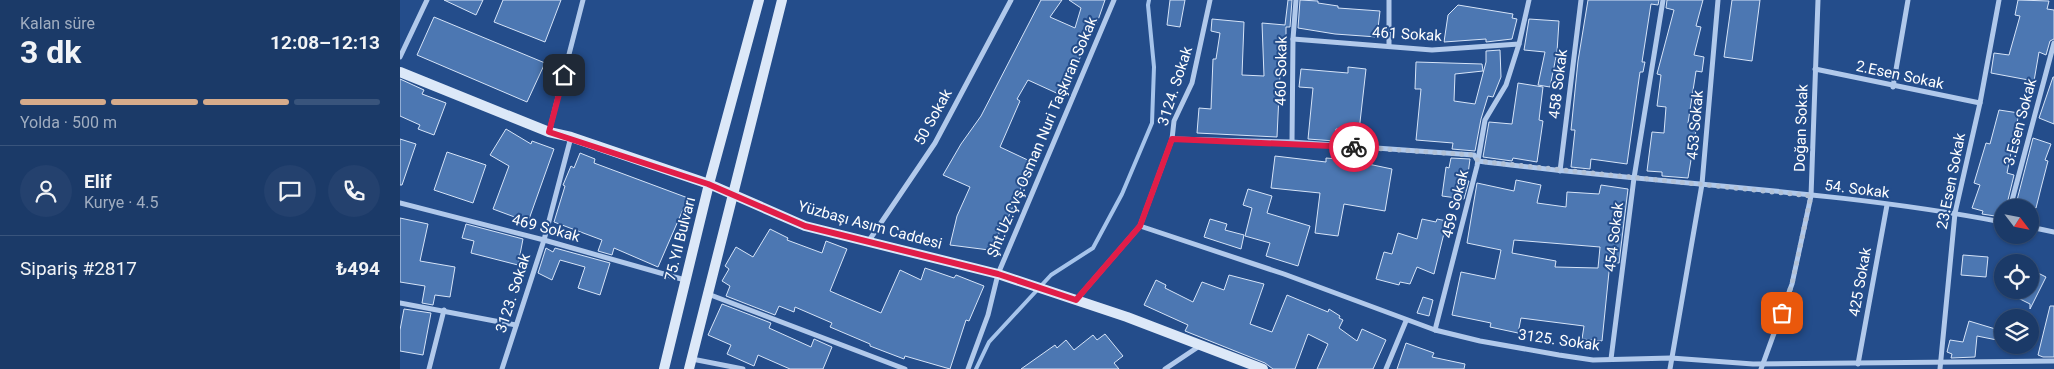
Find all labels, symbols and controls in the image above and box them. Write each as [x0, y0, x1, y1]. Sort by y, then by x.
text: Kalan süre [20, 14, 95, 33]
street label: Şht.Uz.Çvş.Osman Nuri Taşkıran Sokak [983, 14, 1101, 260]
street label: 461 Sokak [1372, 23, 1443, 45]
text: 12:08–12:13 [270, 31, 380, 54]
text: 3 dk [20, 33, 81, 71]
street label: 460 Sokak [1271, 36, 1291, 106]
street label: 3124. Sokak [1154, 44, 1196, 128]
street label: 458 Sokak [1545, 48, 1571, 120]
pin [543, 54, 585, 96]
street label: 2.Esen Sokak [1854, 57, 1946, 93]
icon: home [550, 61, 578, 89]
street label: 3.Esen Sokak [2000, 76, 2040, 168]
street label: Doğan Sokak [1790, 83, 1812, 172]
street label: 50 Sokak [910, 85, 956, 148]
street label: 453 Sokak [1683, 89, 1707, 161]
text: Yolda · 500 m [20, 113, 117, 132]
courier [1329, 122, 1379, 172]
street label: 23.Esen Sokak [1933, 131, 1969, 231]
icon: bike [1340, 133, 1368, 161]
button: person [20, 165, 72, 217]
button: chat [264, 165, 316, 217]
button: phone [328, 165, 380, 217]
street label: 459 Sokak [1438, 168, 1472, 240]
text: Elif [84, 170, 112, 193]
street label: 54. Sokak [1823, 176, 1891, 202]
text: Kurye · 4.5 [84, 193, 159, 212]
street label: 75.Yıl Bulvarı [661, 195, 699, 283]
street label: Yüzbaşı Asım Caddesi [796, 197, 944, 253]
north arrow [1994, 199, 2039, 244]
map controls [1994, 199, 2039, 354]
street label: 454 Sokak [1601, 201, 1627, 273]
street label: 469 Sokak [510, 210, 582, 246]
street label: 425 Sokak [1845, 246, 1875, 318]
street label: 3123. Sokak [492, 251, 534, 335]
button: locate [1994, 254, 2039, 299]
text: Sipariş #2817 [20, 257, 137, 280]
text: ₺494 [336, 257, 380, 280]
pin [1761, 292, 1803, 334]
icon: bag [1768, 299, 1796, 327]
button: layers [1994, 309, 2039, 354]
street label: 3125. Sokak [1517, 325, 1601, 355]

